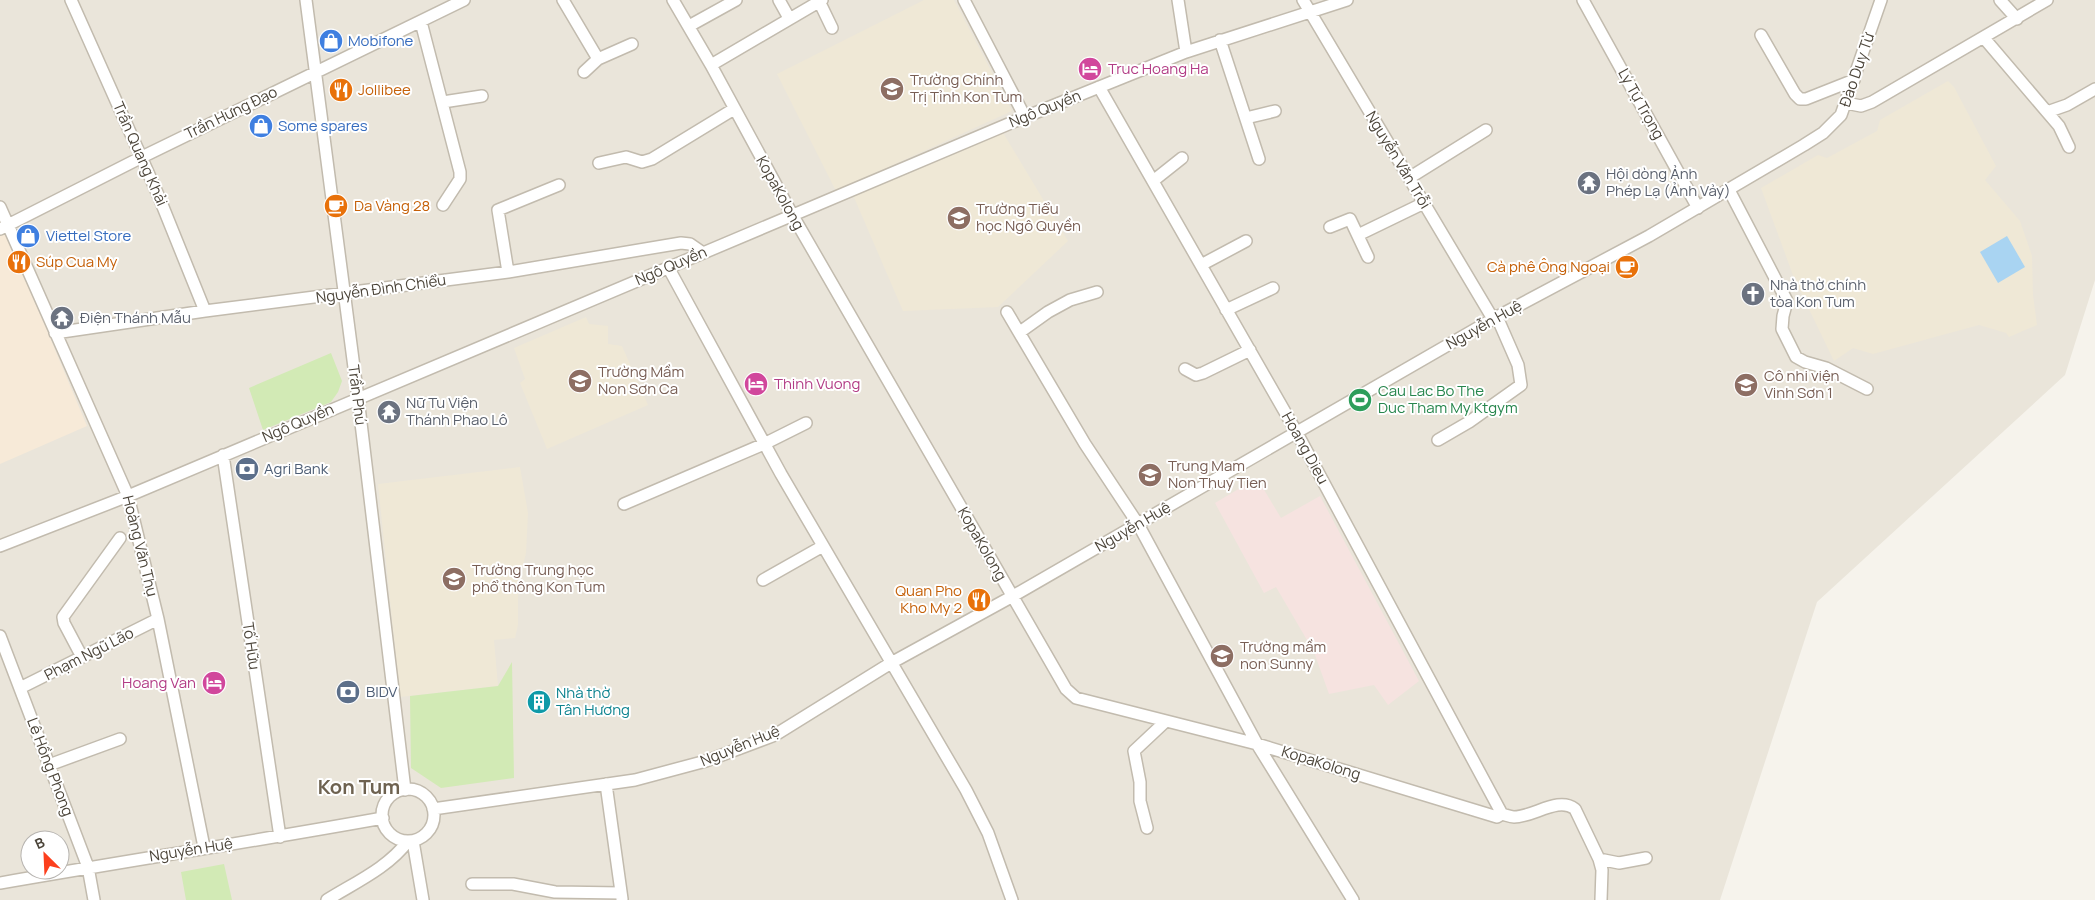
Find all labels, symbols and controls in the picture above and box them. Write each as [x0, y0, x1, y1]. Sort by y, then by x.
shop icon: Mobifone [318, 28, 344, 54]
street label: Đào Duy Từ [1834, 29, 1879, 110]
place label: Mobifone [348, 30, 414, 51]
hotel icon: Truc Hoang Ha [1077, 56, 1103, 82]
place label: Truc Hoang Ha [1108, 58, 1209, 79]
street label: Lý Tự Trọng [1613, 65, 1670, 143]
place label: Trường Chính Trị Tỉnh Kon Tum [910, 69, 1022, 107]
school or university icon: Trường Chính Trị Tỉnh Kon Tum [879, 76, 905, 102]
restaurant icon: Jollibee [328, 77, 354, 103]
place label: Jollibee [358, 79, 411, 100]
street label: Trần Hưng Đạo [181, 81, 281, 144]
street label: Ngô Quyền [1006, 85, 1084, 132]
street label: Trần Quang Khải [108, 98, 173, 209]
street label: Nguyễn Văn Trỗi [1361, 107, 1436, 213]
shop icon: Some spares [248, 113, 274, 139]
place label: Some spares [278, 115, 368, 136]
street label: KopaKolong [751, 152, 809, 234]
place label: Hội dòng Ảnh Phép Lạ (Ảnh Vảy) [1606, 163, 1731, 201]
temple icon: Hội dòng Ảnh Phép Lạ (Ảnh Vảy) [1576, 170, 1602, 196]
cafe icon: Da Vàng 28 [323, 193, 349, 219]
place label: Da Vàng 28 [354, 195, 430, 216]
place label: Trường Tiểu học Ngô Quyền [976, 198, 1081, 236]
school or university icon: Trường Tiểu học Ngô Quyền [946, 205, 972, 231]
shop icon: Viettel Store [15, 223, 41, 249]
place label: Viettel Store [46, 225, 131, 246]
street label: Ngô Quyền [632, 241, 710, 290]
restaurant icon: Súp Cua My [6, 249, 32, 275]
place label: Súp Cua My [36, 251, 118, 272]
cafe icon: Cà phê Ông Ngoại [1614, 254, 1640, 280]
place label: Cà phê Ông Ngoại [1487, 256, 1610, 277]
street label: Nguyễn Đình Chiểu [314, 269, 447, 308]
place label: Nhà thờ chính tòa Kon Tum [1770, 274, 1866, 312]
church icon: Nhà thờ chính tòa Kon Tum [1740, 281, 1766, 307]
street label: Nguyễn Huệ [1442, 295, 1526, 354]
temple icon: Điện Thánh Mẫu [49, 305, 75, 331]
place label: Điện Thánh Mẫu [80, 307, 191, 328]
place label: Trường Mầm Non Sơn Ca [598, 361, 684, 399]
street label: Trần Phú [343, 364, 372, 426]
place label: Cô nhi viện Vinh Sơn 1 [1764, 365, 1840, 403]
school or university icon: Trường Mầm Non Sơn Ca [567, 368, 593, 394]
hotel icon: Thinh Vuong [743, 371, 769, 397]
school or university icon: Cô nhi viện Vinh Sơn 1 [1733, 372, 1759, 398]
place label: Thinh Vuong [774, 373, 860, 394]
place label: Cau Lac Bo The Duc Tham My Ktgym [1378, 380, 1518, 418]
sports icon: Cau Lac Bo The Duc Tham My Ktgym [1347, 387, 1373, 413]
place label: Nữ Tu Viện Thánh Phao Lô [406, 392, 508, 430]
street label: Ngô Quyền [259, 398, 337, 447]
temple icon: Nữ Tu Viện Thánh Phao Lô [376, 399, 402, 425]
street label: Hoang Dieu [1277, 408, 1334, 488]
place label: Trung Mam Non Thuy Tien [1168, 455, 1267, 493]
bank icon: Agri Bank [234, 456, 260, 482]
place label: Agri Bank [264, 458, 329, 479]
school or university icon: Trung Mam Non Thuy Tien [1137, 462, 1163, 488]
street label: Hoàng Văn Thụ [118, 493, 163, 599]
street label: Nguyễn Huệ [1091, 496, 1175, 557]
street label: KopaKolong [953, 503, 1012, 584]
place label: Trường Trung học phổ thông Kon Tum [472, 559, 605, 597]
school or university icon: Trường Trung học phổ thông Kon Tum [441, 566, 467, 592]
place label: Quan Pho Kho My 2 [895, 580, 962, 618]
restaurant icon: Quan Pho Kho My 2 [966, 587, 992, 613]
street label: Tố Hữu [238, 621, 265, 671]
street label: Phạm Ngũ Lão [40, 622, 137, 685]
place label: Trường mầm non Sunny [1240, 636, 1326, 674]
school or university icon: Trường mầm non Sunny [1209, 643, 1235, 669]
hotel icon: Hoang Van [201, 670, 227, 696]
place label: Hoang Van [122, 672, 196, 693]
bank icon: BIDV [335, 679, 361, 705]
place label: BIDV [366, 681, 397, 702]
place label: Nhà thờ Tân Hương [556, 682, 630, 720]
building icon: Nhà thờ Tân Hương [526, 689, 552, 715]
street label: Lê Hồng Phong [22, 715, 79, 819]
street label: Nguyễn Huệ [697, 720, 783, 771]
street label: KopaKolong [1279, 741, 1363, 785]
district label: Kon Tum [318, 773, 400, 800]
north arrow [20, 830, 70, 880]
text: B [32, 832, 48, 853]
street label: Nguyễn Huệ [148, 833, 234, 866]

